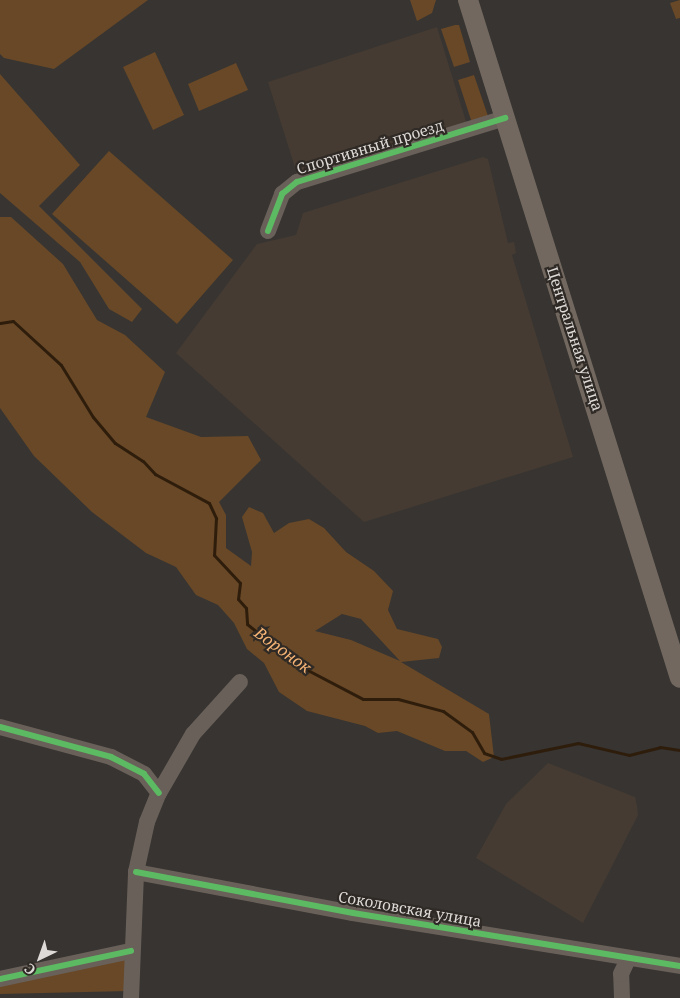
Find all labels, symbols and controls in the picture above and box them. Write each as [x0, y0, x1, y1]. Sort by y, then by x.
street label: Спортивный проезд [294, 116, 446, 178]
street label: Центральная улица [543, 265, 607, 413]
water label: Воронок [251, 623, 315, 677]
street label: Соколовская улица [337, 888, 483, 930]
north arrow [15, 933, 65, 983]
text: С [20, 959, 39, 980]

